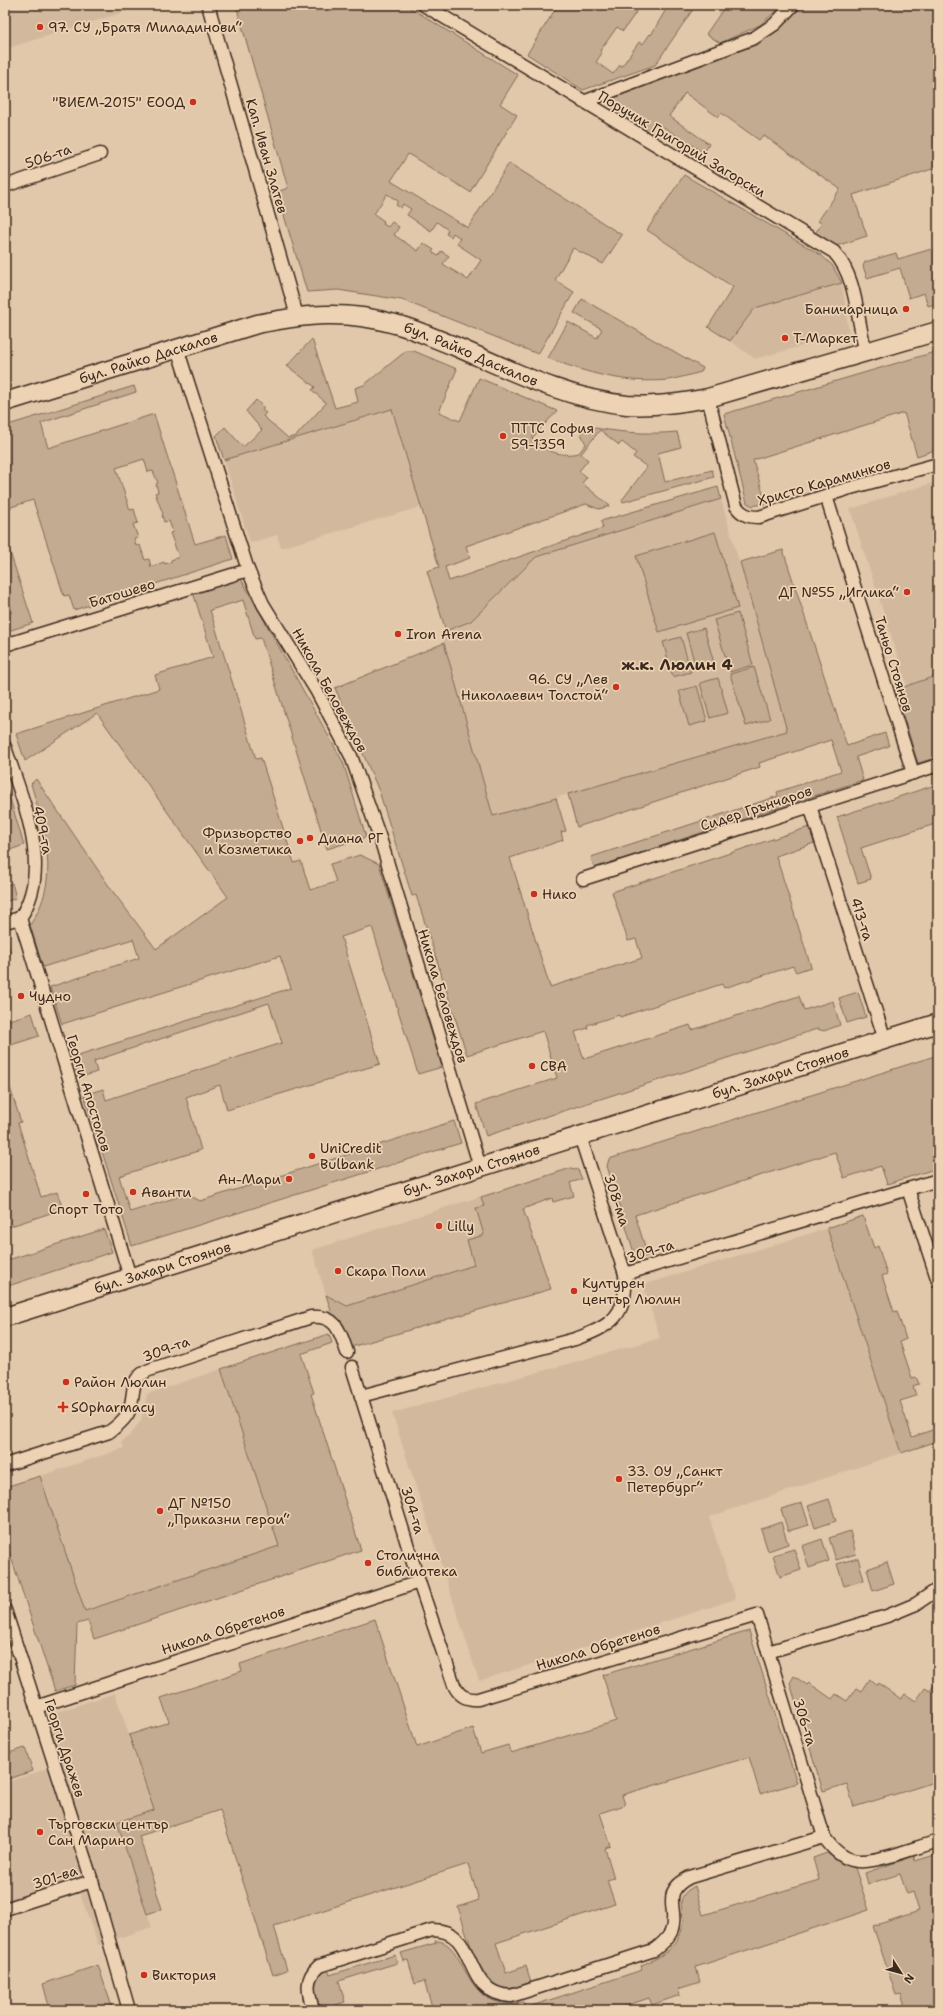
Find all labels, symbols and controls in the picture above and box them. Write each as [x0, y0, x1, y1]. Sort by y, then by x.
place label: 97. СУ „Братя Миладинови“ [48, 18, 242, 36]
marker: 97. СУ „Братя Миладинови“ [35, 22, 45, 32]
street label: Поручик Григорий Загорски [595, 87, 769, 201]
place label: "ВИЕМ-2015" ЕООД [52, 93, 185, 111]
street label: Кап. Иван Златев [242, 96, 292, 216]
marker: "ВИЕМ-2015" ЕООД [188, 97, 198, 107]
street label: 506-та [22, 140, 74, 172]
place label: Баничарница [805, 300, 898, 318]
marker: Баничарница [901, 304, 911, 314]
street label: бул. Райко Даскалов [401, 318, 541, 390]
street label: бул. Райко Даскалов [77, 328, 220, 388]
place label: Т-Маркет [793, 329, 858, 347]
marker: Т-Маркет [780, 333, 790, 343]
place label: ПТТС София 59-1359 [511, 419, 594, 453]
marker: ПТТС София 59-1359 [498, 431, 508, 441]
street label: Христо Караминков [755, 454, 893, 510]
street label: Батошево [87, 574, 157, 612]
place label: ДГ №55 „Иглика“ [779, 583, 899, 601]
marker: ДГ №55 „Иглика“ [902, 587, 912, 597]
street label: Таньо Стоянов [871, 614, 917, 714]
street label: Никола Беловеждов [288, 625, 372, 755]
place label: Iron Arena [406, 625, 482, 643]
marker: Iron Arena [393, 629, 403, 639]
district label: ж.к. Люлин 4 [621, 654, 733, 675]
place label: 96. СУ „Лев Николаевич Толстой“ [461, 670, 608, 704]
marker: 96. СУ „Лев Николаевич Толстой“ [611, 682, 621, 692]
street label: Сидер Грънчаров [698, 781, 814, 835]
street label: 409-та [29, 804, 57, 856]
place label: Фризьорство и Козметика [202, 824, 292, 858]
place label: Диана РГ [318, 829, 384, 847]
marker: Диана РГ [305, 833, 315, 843]
marker: Фризьорство и Козметика [295, 836, 305, 846]
place label: Нико [542, 885, 577, 903]
marker: Нико [529, 889, 539, 899]
street label: 413-та [847, 895, 877, 943]
street label: Никола Беловеждов [414, 927, 472, 1065]
place label: Чудно [29, 987, 71, 1005]
marker: Чудно [16, 991, 26, 1001]
street label: Георги Апостолов [63, 1032, 115, 1154]
street label: бул. Захари Стоянов [710, 1043, 851, 1103]
place label: CBA [540, 1057, 567, 1075]
marker: CBA [527, 1061, 537, 1071]
place label: UniCredit Bulbank [320, 1139, 382, 1173]
street label: бул. Захари Стоянов [401, 1140, 542, 1200]
marker: UniCredit Bulbank [307, 1151, 317, 1161]
place label: Ан-Мари [218, 1170, 281, 1188]
street label: 308-ма [600, 1171, 634, 1229]
marker: Ан-Мари [284, 1174, 294, 1184]
place label: Аванти [141, 1183, 192, 1201]
marker: Аванти [128, 1187, 138, 1197]
marker: Спорт Тото [81, 1189, 91, 1199]
place label: Спорт Тото [49, 1200, 123, 1218]
place label: Lilly [447, 1217, 474, 1235]
marker: Lilly [434, 1221, 444, 1231]
street label: 309-та [624, 1235, 676, 1267]
street label: бул. Захари Стоянов [92, 1237, 233, 1297]
place label: Скара Поли [346, 1262, 426, 1280]
marker: Скара Поли [333, 1266, 343, 1276]
place label: Културен център Люлин [582, 1274, 681, 1308]
marker: Културен център Люлин [569, 1286, 579, 1296]
street label: 309-та [140, 1332, 192, 1366]
place label: Район Люлин [74, 1373, 167, 1391]
marker: Район Люлин [61, 1377, 71, 1387]
place label: SOpharmacy [71, 1398, 155, 1416]
marker: SOpharmacy [58, 1402, 68, 1412]
place label: 33. ОУ „Санкт Петербург“ [627, 1462, 723, 1496]
marker: 33. ОУ „Санкт Петербург“ [614, 1474, 624, 1484]
street label: 304-та [397, 1484, 429, 1536]
place label: ДГ №150 „Приказни герои“ [167, 1494, 290, 1528]
marker: ДГ №150 „Приказни герои“ [155, 1506, 165, 1516]
place label: Столична библиотека [376, 1546, 457, 1580]
marker: Столична библиотека [363, 1558, 373, 1568]
street label: Никола Обретенов [159, 1602, 287, 1658]
street label: Никола Обретенов [534, 1620, 662, 1674]
street label: 306-та [789, 1696, 821, 1748]
street label: Георги Дражев [41, 1697, 89, 1799]
place label: Търговски център Сан Марино [48, 1815, 169, 1849]
marker: Търговски център Сан Марино [35, 1827, 45, 1837]
street label: 301-ва [30, 1861, 80, 1893]
north arrow [881, 1953, 921, 1993]
place label: Виктория [152, 1966, 217, 1984]
marker: Виктория [139, 1970, 149, 1980]
text: N [900, 1971, 917, 1987]

